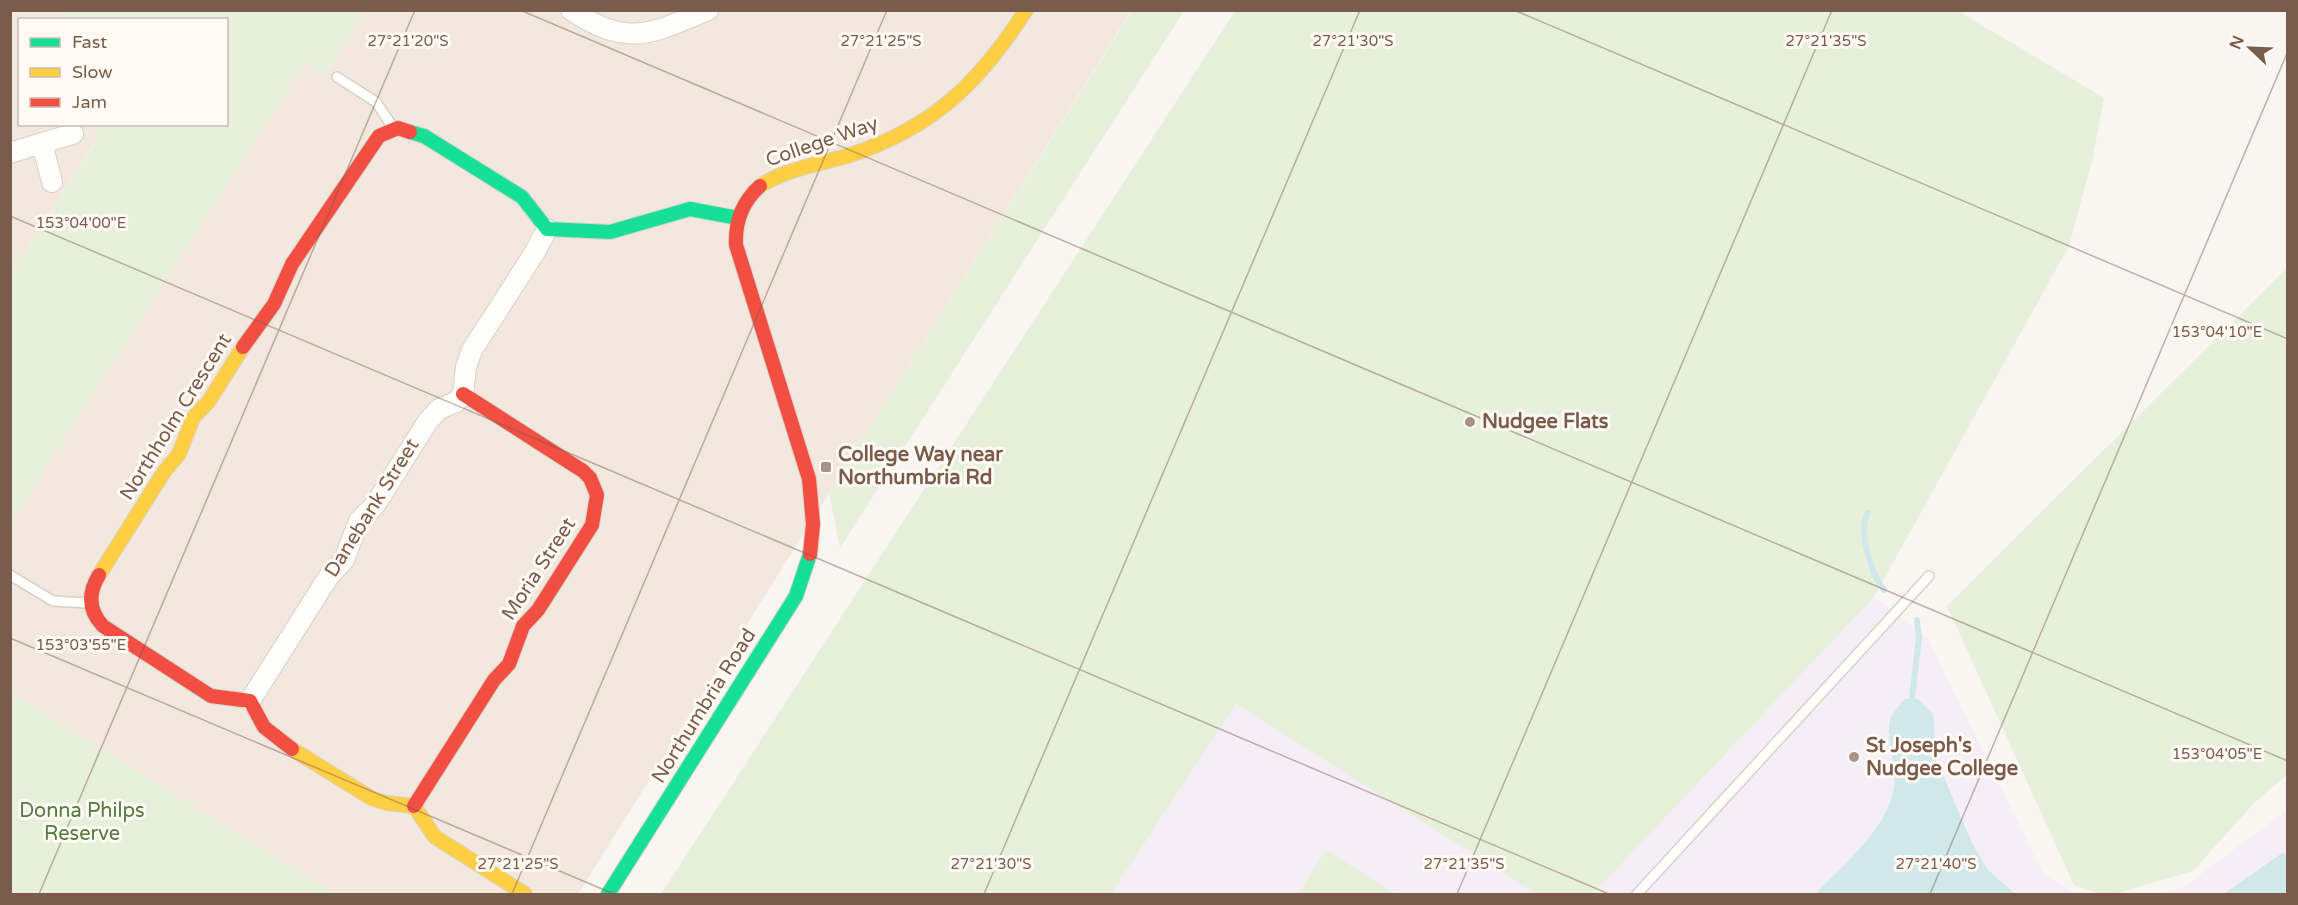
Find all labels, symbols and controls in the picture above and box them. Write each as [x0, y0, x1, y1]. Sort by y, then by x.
legend [18, 18, 228, 126]
north arrow [2220, 18, 2280, 78]
text: Fast [72, 31, 107, 53]
text: 27°21'20"S [367, 32, 449, 50]
text: 27°21'25"S [840, 32, 922, 50]
text: 27°21'30"S [1312, 32, 1394, 50]
text: 27°21'35"S [1785, 32, 1867, 50]
text: N [2225, 33, 2249, 52]
text: Slow [72, 61, 113, 83]
text: Jam [72, 91, 107, 113]
street label: College Way [763, 111, 882, 172]
text: 153°04'00"E [36, 214, 126, 232]
text: 153°04'10"E [2172, 323, 2262, 341]
street label: Northholm Crescent [115, 329, 237, 505]
place label: Nudgee Flats [1482, 410, 1609, 434]
marker: Nudgee Flats [1463, 415, 1477, 429]
street label: Danebank Street [320, 434, 424, 582]
place label: College Way near Northumbria Rd [838, 443, 1003, 490]
marker: College Way near Northumbria Rd [819, 460, 833, 474]
street label: Moria Street [497, 513, 581, 625]
street label: Northumbria Road [647, 624, 761, 788]
text: 153°03'55"E [36, 636, 126, 654]
place label: St Joseph's Nudgee College [1866, 734, 2018, 781]
text: 153°04'05"E [2172, 745, 2262, 763]
marker: St Joseph's Nudgee College [1847, 750, 1861, 764]
park label: Donna Philps Reserve [19, 799, 145, 846]
text: 27°21'25"S [477, 855, 559, 873]
text: 27°21'30"S [950, 855, 1032, 873]
text: 27°21'35"S [1423, 855, 1505, 873]
text: 27°21'40"S [1895, 855, 1977, 873]

